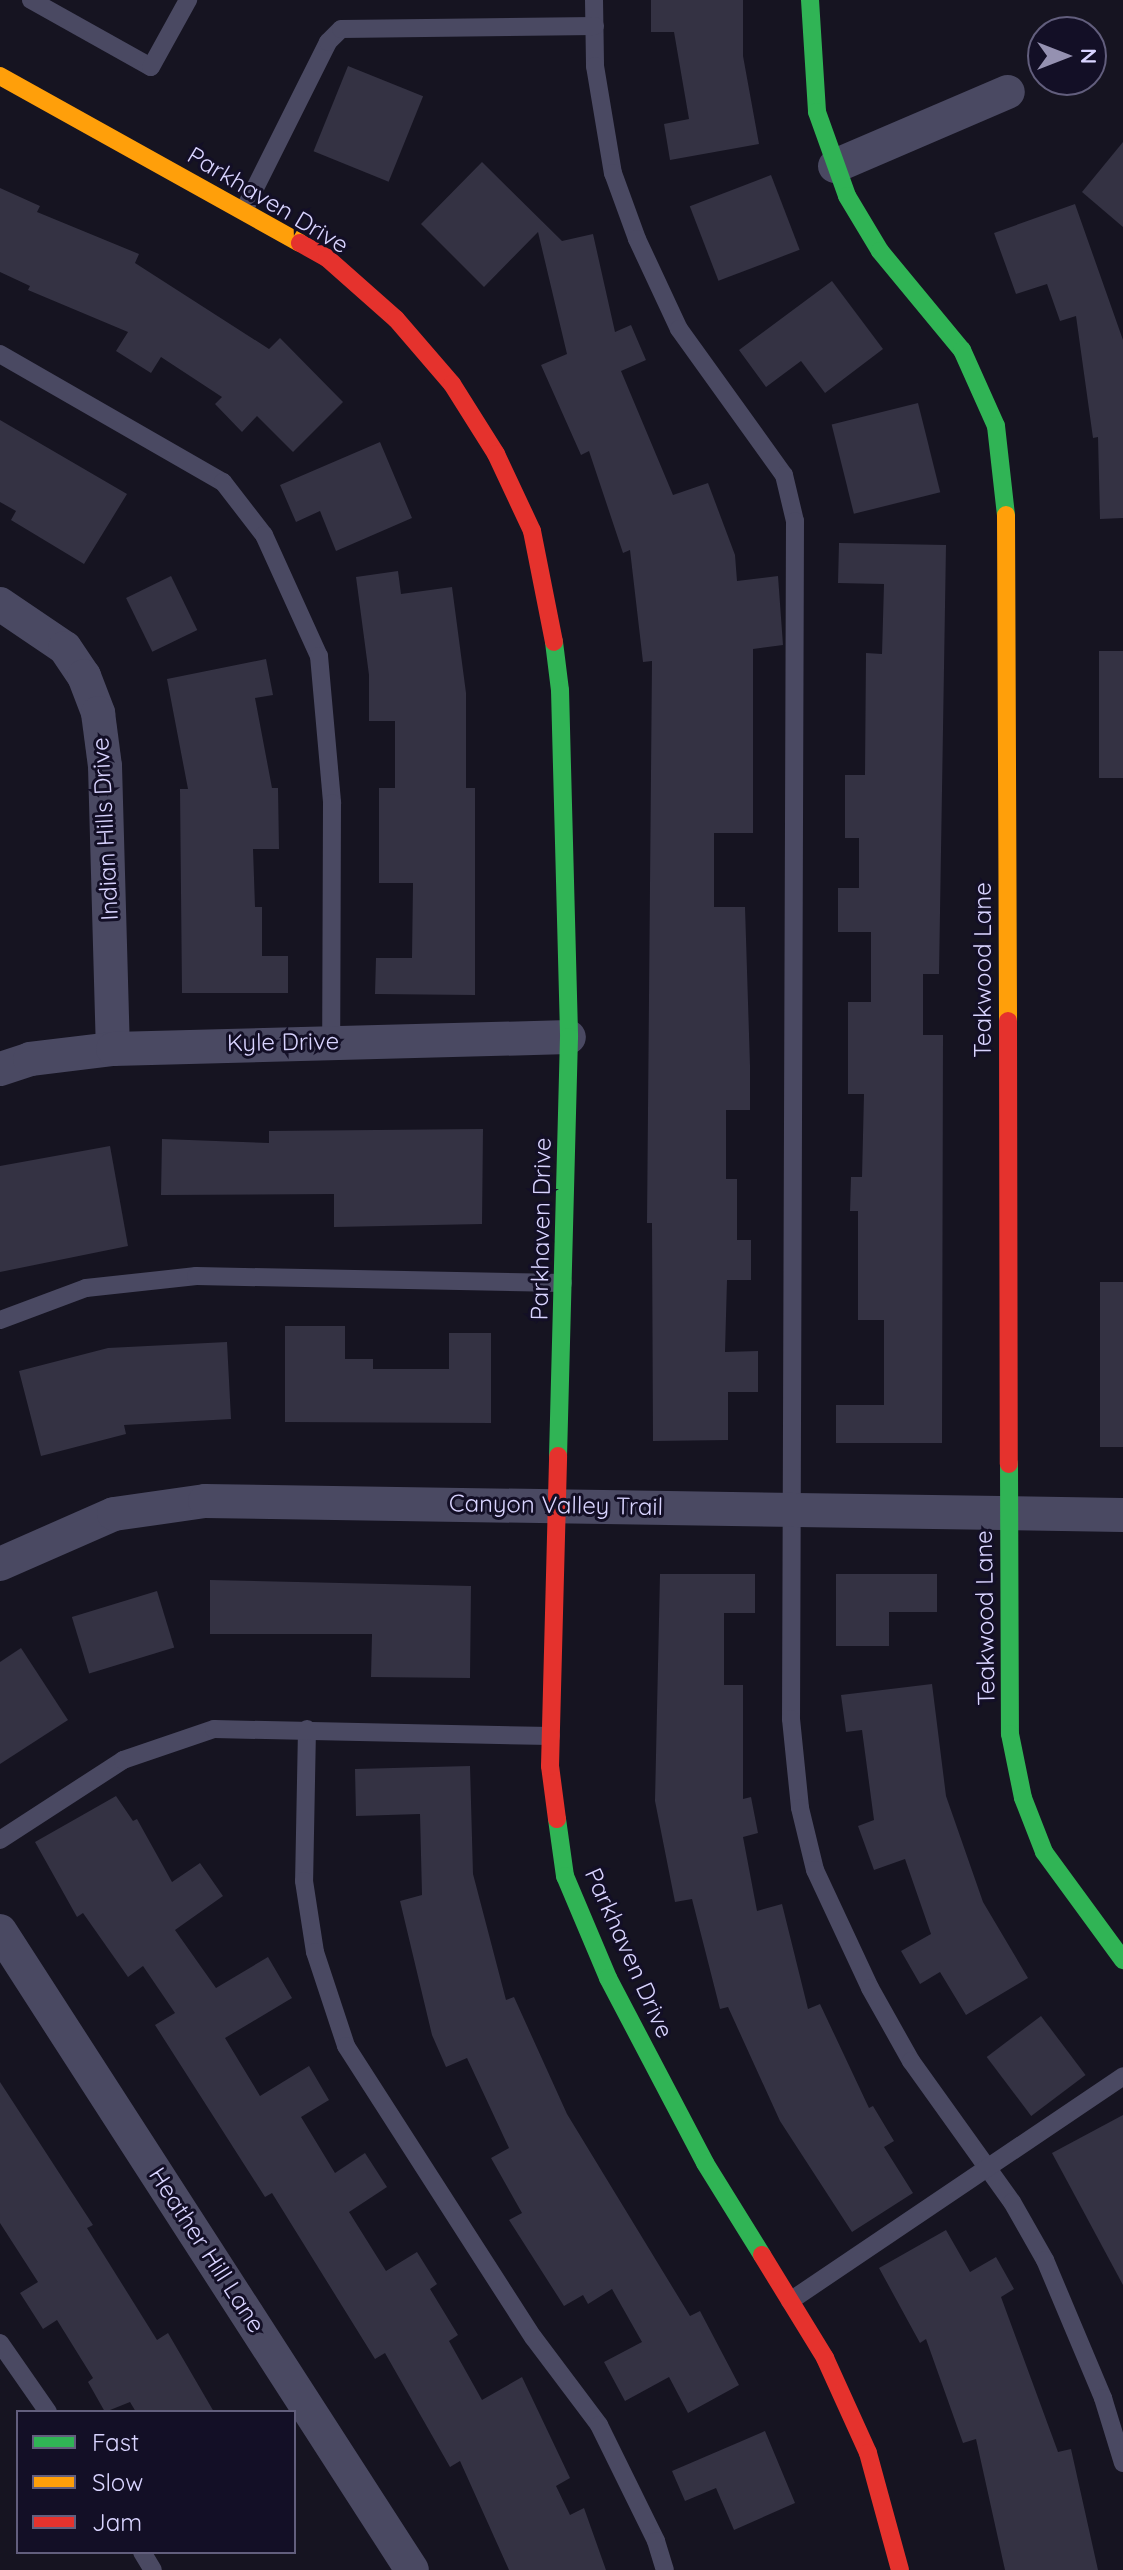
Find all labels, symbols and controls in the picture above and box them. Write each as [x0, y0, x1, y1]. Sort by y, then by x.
north arrow [1027, 16, 1107, 96]
text: N [1075, 48, 1103, 64]
street label: Parkhaven Drive [182, 141, 354, 259]
street label: Indian Hills Drive [86, 737, 124, 921]
street label: Teakwood Lane [969, 882, 997, 1058]
street label: Kyle Drive [227, 1027, 339, 1057]
street label: Parkhaven Drive [525, 1137, 557, 1321]
street label: Canyon Valley Trail [449, 1489, 663, 1521]
street label: Teakwood Lane [969, 1530, 1001, 1706]
street label: Parkhaven Drive [579, 1864, 679, 2042]
street label: Heather Hill Lane [143, 2162, 271, 2338]
legend [16, 2410, 296, 2554]
text: Fast [92, 2427, 139, 2457]
text: Slow [92, 2467, 143, 2497]
text: Jam [92, 2507, 142, 2537]

